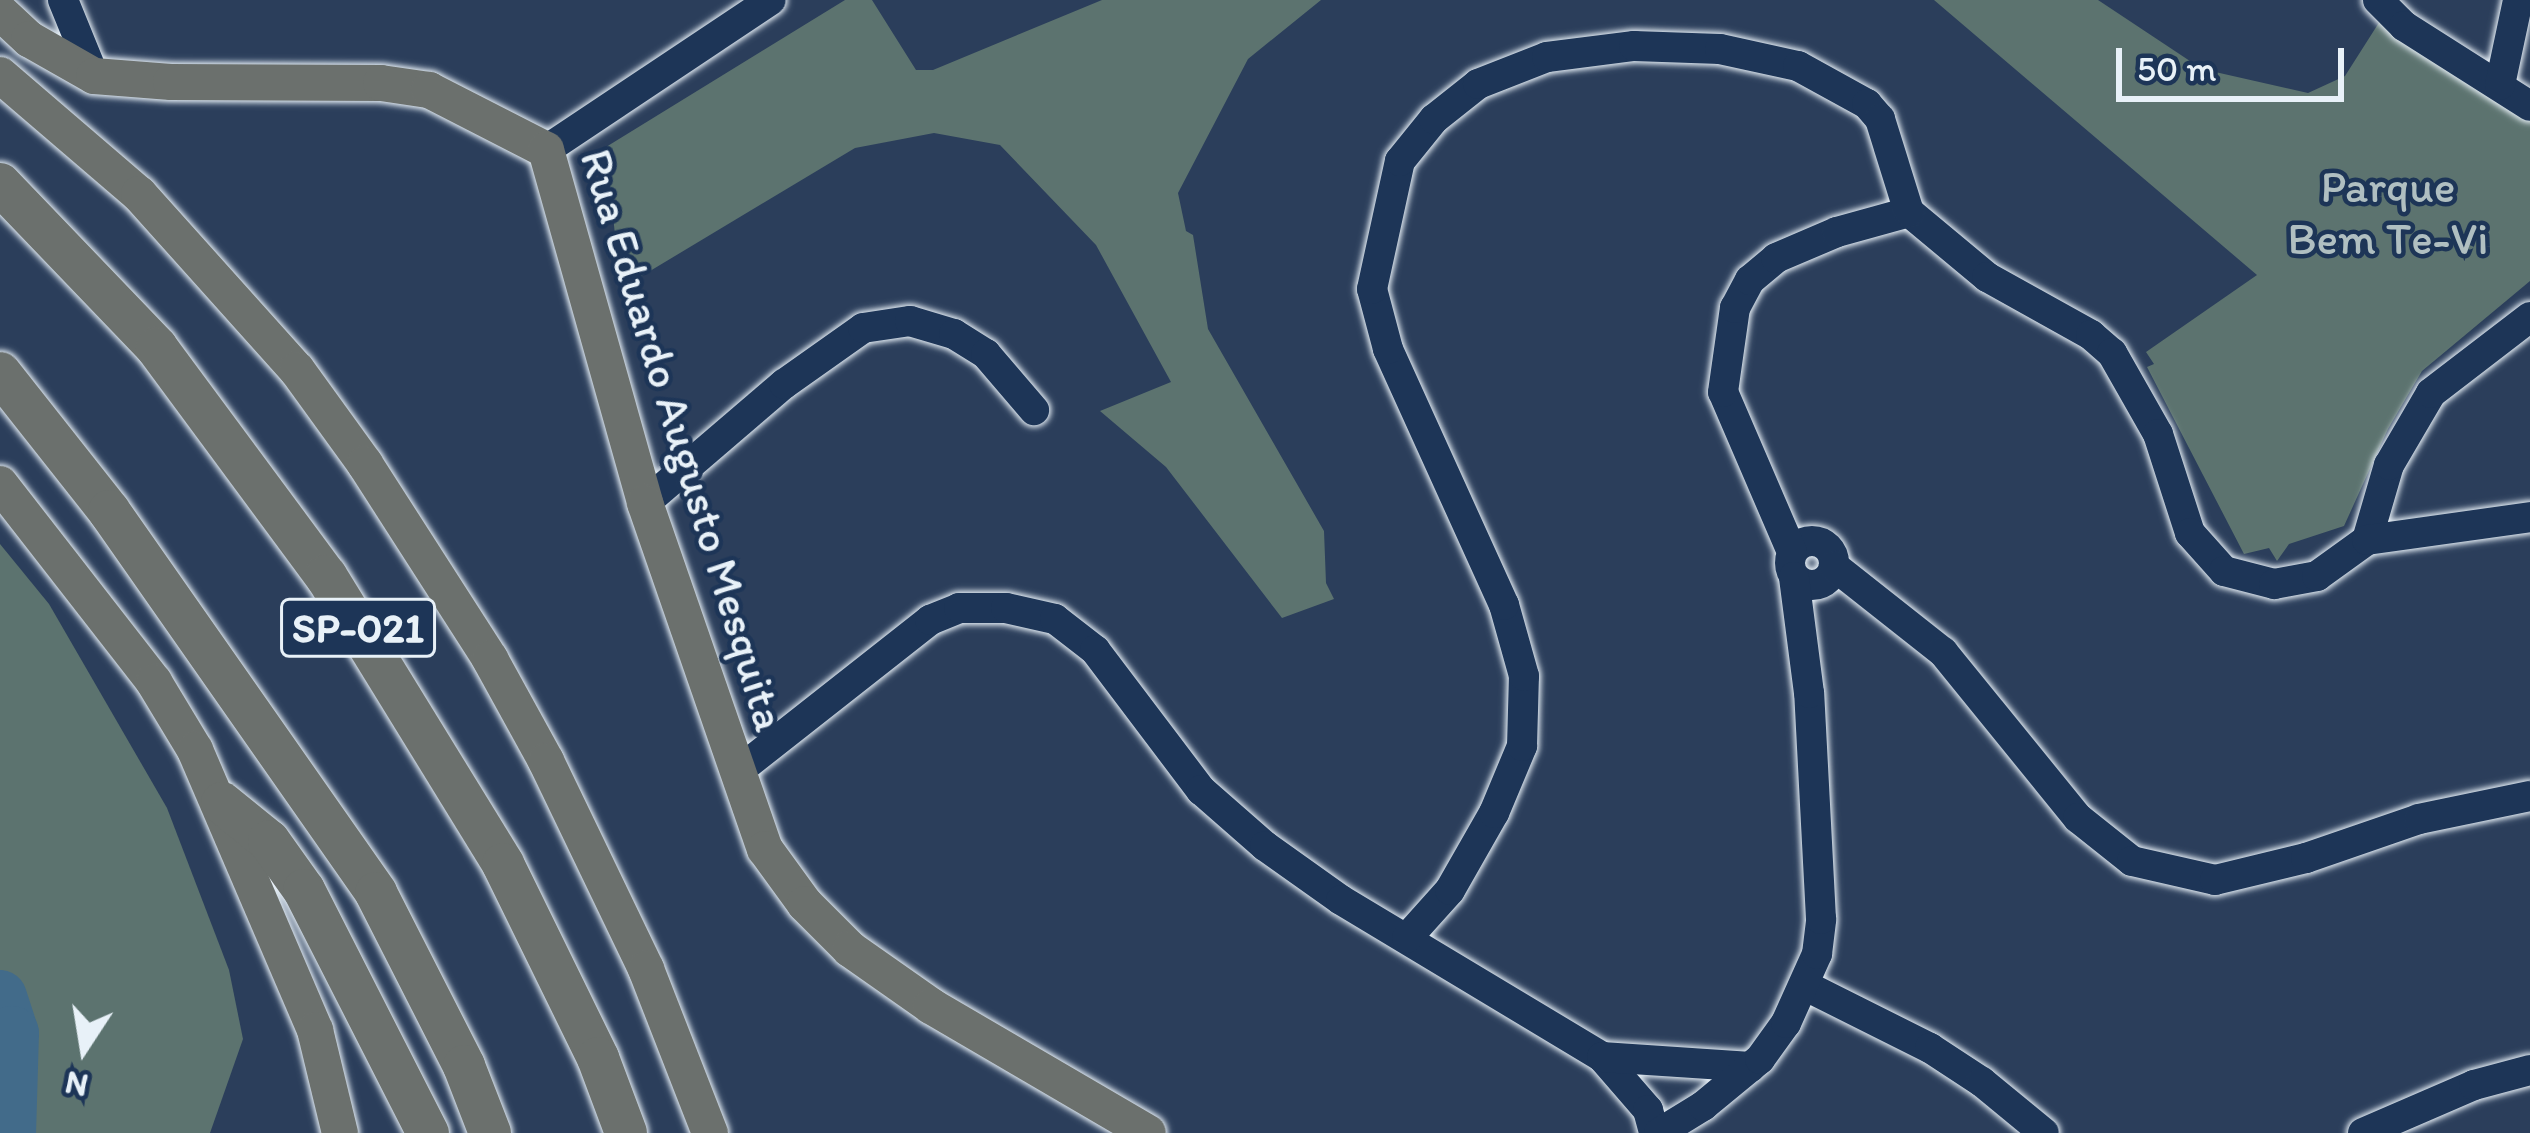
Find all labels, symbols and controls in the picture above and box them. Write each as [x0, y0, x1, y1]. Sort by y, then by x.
scale bar [2122, 24, 2350, 98]
text: 50 m [2137, 47, 2216, 90]
street label: Rua Eduardo Augusto Mesquita [569, 144, 797, 736]
park label: Parque Bem Te-Vi [2290, 160, 2486, 266]
road number: SP-021 [280, 592, 436, 664]
north arrow [24, 989, 144, 1109]
text: N [61, 1063, 91, 1106]

